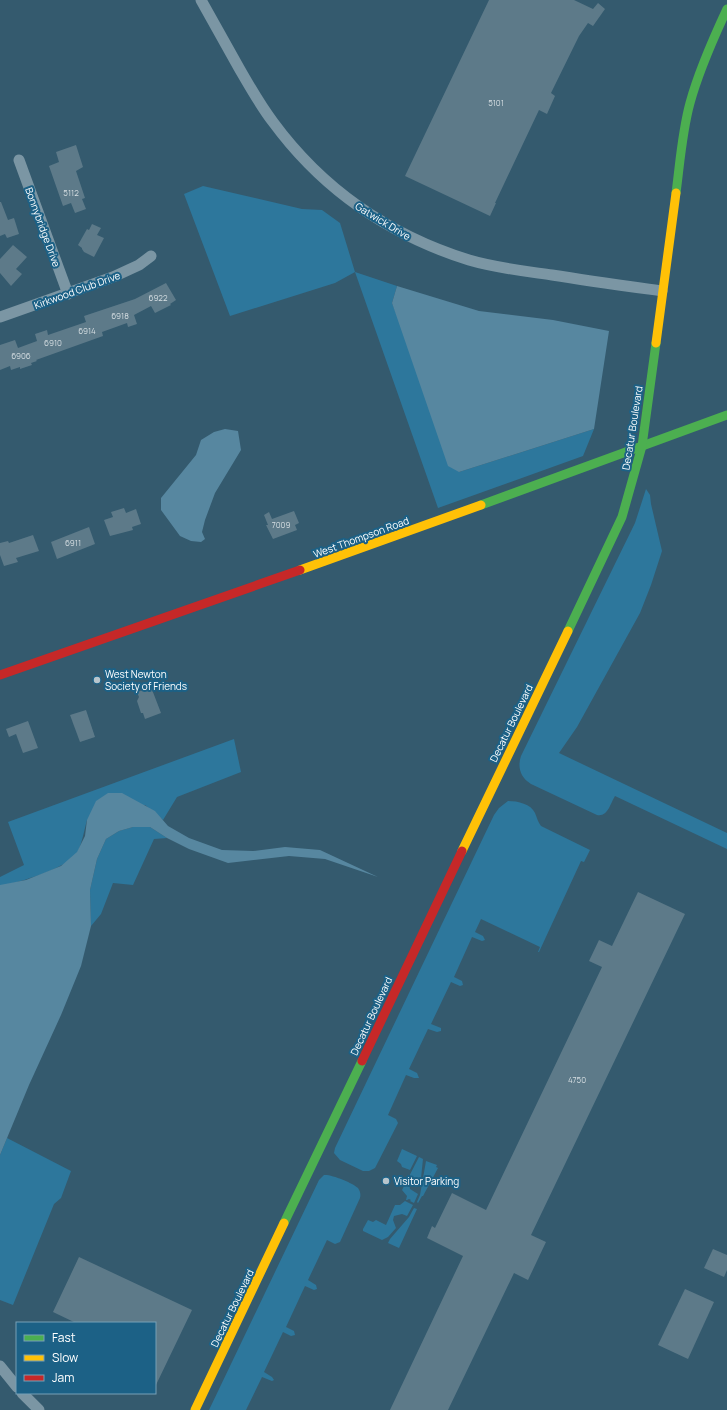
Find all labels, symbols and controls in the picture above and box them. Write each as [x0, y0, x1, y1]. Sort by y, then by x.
house number: 5101 [488, 97, 504, 108]
street label: Bonnybridge Drive [22, 185, 64, 269]
house number: 5112 [63, 187, 79, 198]
street label: Gatwick Drive [353, 199, 414, 243]
street label: Kirkwood Club Drive [32, 268, 122, 312]
house number: 6922 [149, 292, 168, 303]
house number: 6918 [111, 310, 129, 321]
house number: 6914 [78, 325, 96, 336]
house number: 6910 [44, 337, 62, 348]
house number: 6906 [11, 350, 31, 361]
street label: Decatur Boulevard [618, 385, 646, 471]
street label: West Thompson Road [311, 513, 411, 561]
house number: 7009 [272, 519, 290, 530]
house number: 6911 [65, 537, 81, 548]
place label: West Newton Society of Friends [105, 667, 187, 693]
marker: West Newton Society of Friends [92, 675, 102, 685]
street label: Decatur Boulevard [486, 682, 536, 764]
street label: Decatur Boulevard [347, 975, 395, 1057]
house number: 4750 [568, 1074, 586, 1085]
place label: Visitor Parking [394, 1174, 459, 1188]
marker: Visitor Parking [381, 1176, 391, 1186]
street label: Decatur Boulevard [207, 1267, 257, 1349]
legend [16, 1322, 156, 1394]
text: Fast [52, 1329, 76, 1346]
text: Slow [52, 1349, 78, 1366]
text: Jam [52, 1369, 74, 1386]

